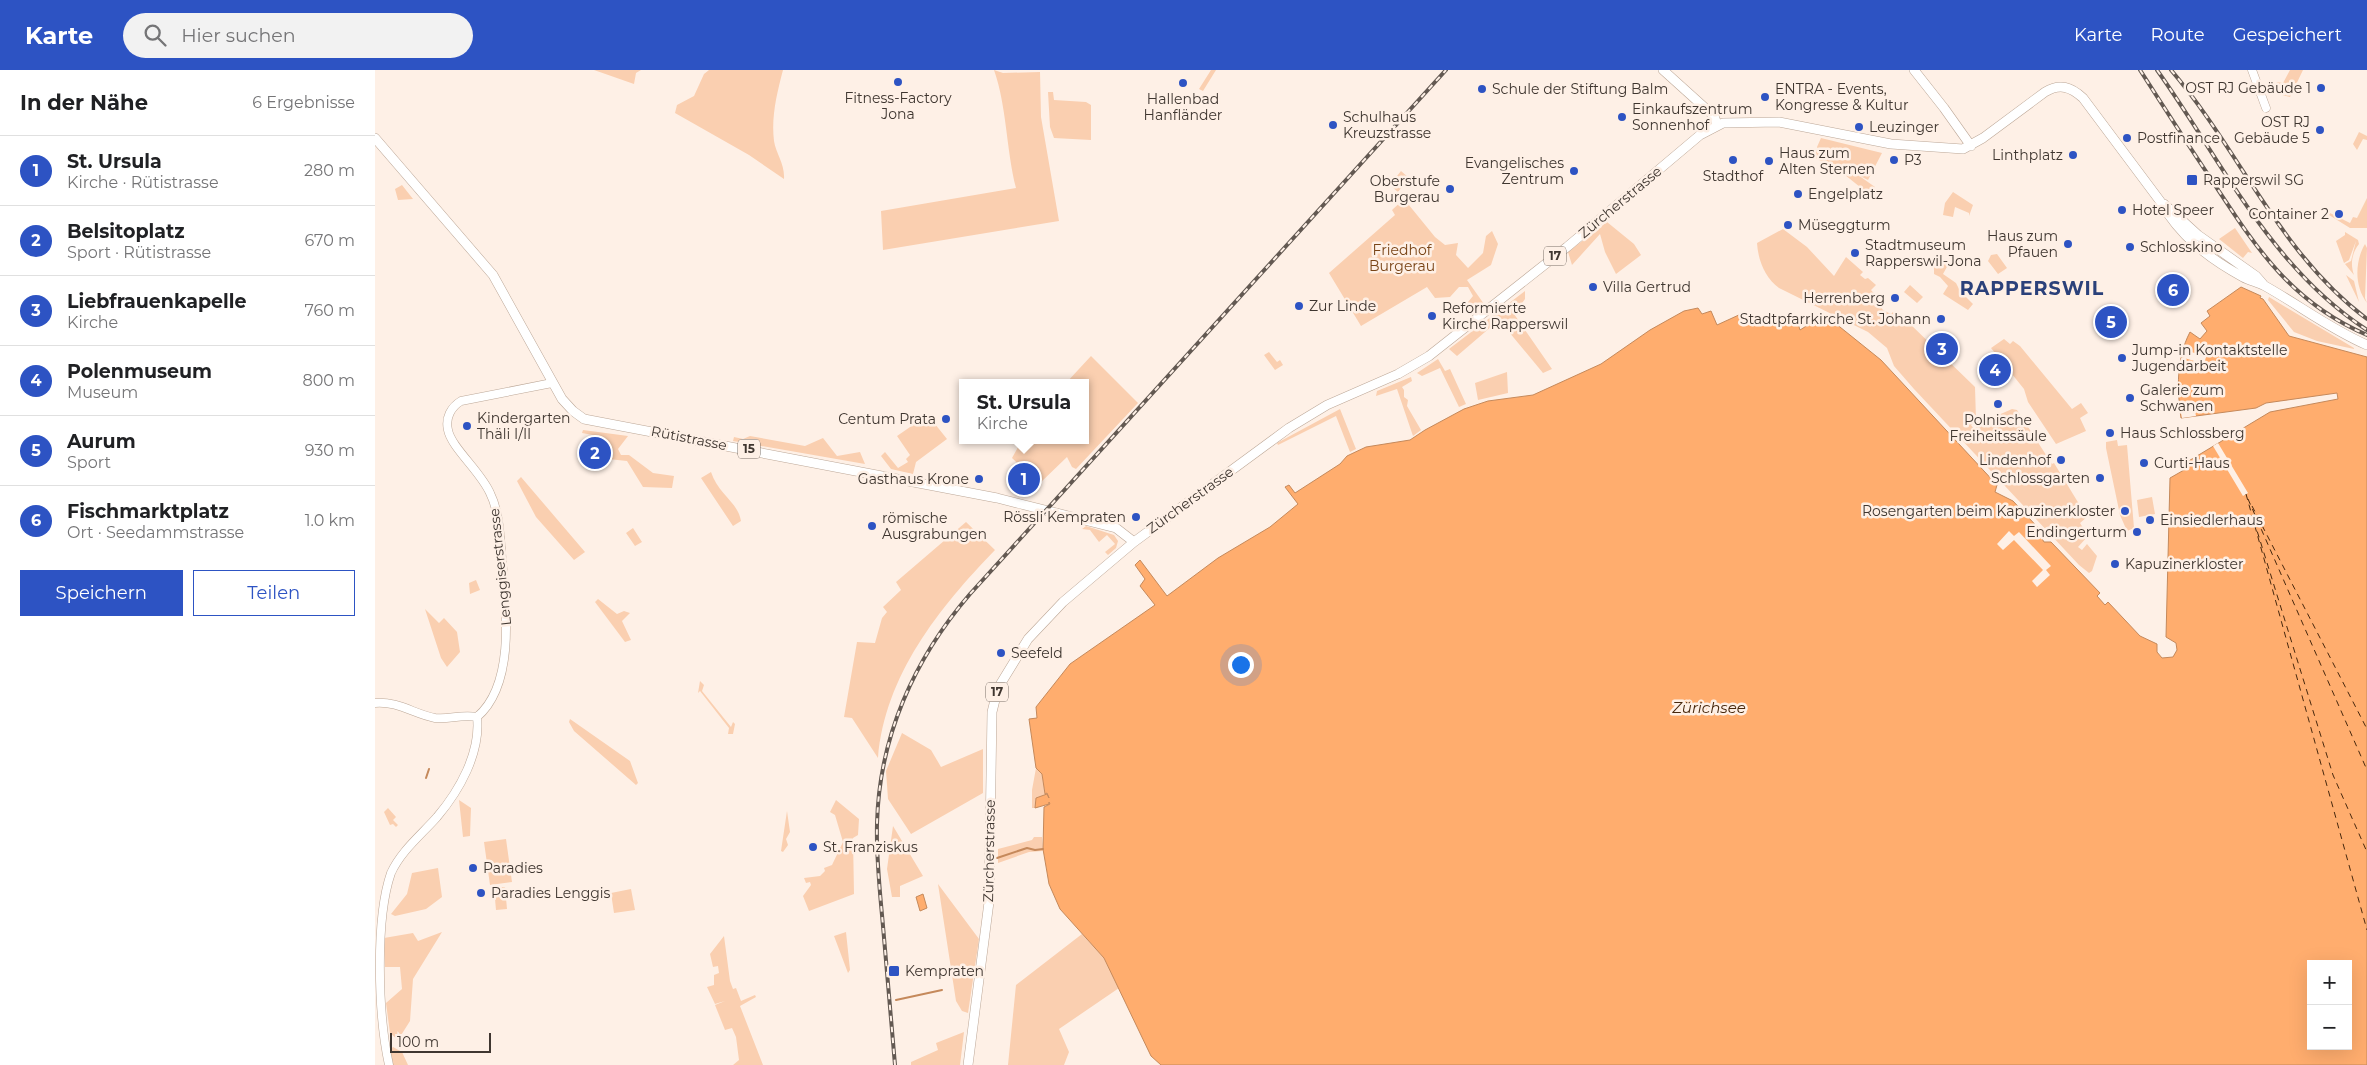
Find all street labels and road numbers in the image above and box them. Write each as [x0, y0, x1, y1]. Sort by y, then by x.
street label: Zürcherstrasse [1575, 162, 1665, 242]
road number: 17 [1544, 247, 1566, 266]
street label: Rütistrasse [650, 422, 728, 454]
road number: 15 [738, 439, 760, 458]
street label: Zürcherstrasse [1143, 462, 1237, 538]
street label: Lenggiserstrasse [485, 507, 515, 627]
road number: 17 [986, 682, 1008, 702]
street label: Zürcherstrasse [979, 799, 999, 903]

